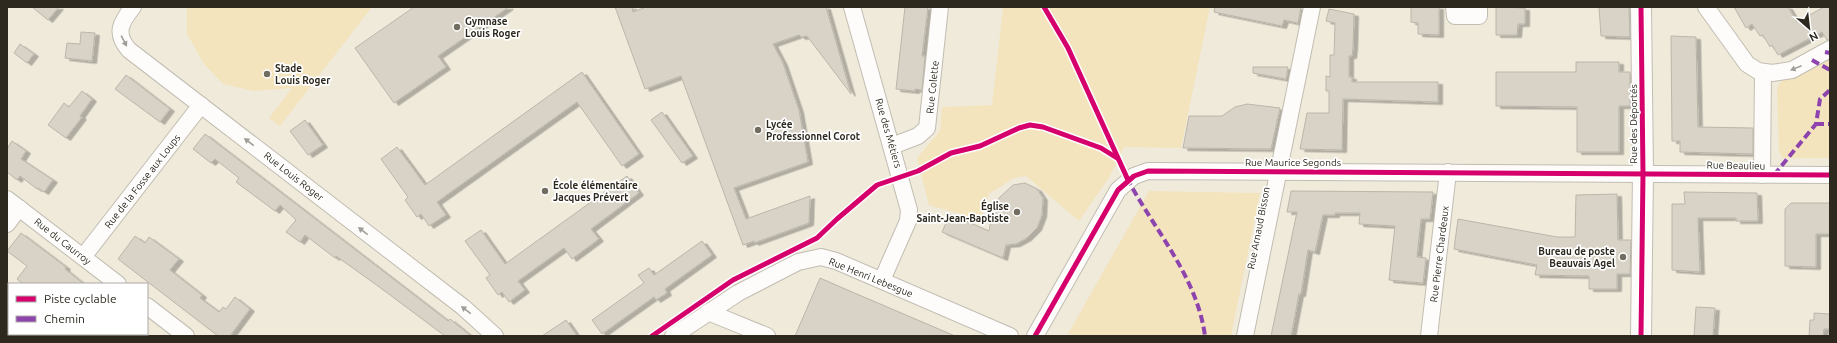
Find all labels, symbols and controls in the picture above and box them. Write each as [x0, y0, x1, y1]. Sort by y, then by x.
north arrow [1789, 8, 1829, 48]
place label: Gymnase Louis Roger [465, 16, 521, 39]
marker: Gymnase Louis Roger [452, 22, 462, 32]
text: N [1807, 30, 1820, 44]
one-way arrow [121, 35, 127, 47]
street label: Rue Colette [924, 60, 941, 114]
place label: Stade Louis Roger [275, 63, 331, 86]
one-way arrow [1790, 65, 1802, 71]
marker: Stade Louis Roger [262, 69, 272, 79]
street label: Rue des Déportés [1628, 84, 1639, 164]
street label: Rue des Métiers [873, 97, 904, 169]
place label: Lycée Professionnel Corot [766, 119, 861, 142]
marker: Lycée Professionnel Corot [753, 125, 763, 135]
street label: Rue de la Fosse aux Loups [102, 132, 182, 230]
one-way arrow [244, 138, 255, 146]
street label: Rue Louis Roger [262, 150, 326, 203]
street label: Rue Maurice Segonds [1245, 157, 1341, 168]
street label: Rue Beaulieu [1707, 159, 1765, 172]
place label: École élémentaire Jacques Prévert [553, 178, 638, 203]
marker: École élémentaire Jacques Prévert [540, 186, 550, 196]
street label: Rue Arnaud Bisson [1245, 186, 1272, 270]
place label: Église Saint-Jean-Baptiste [917, 199, 1009, 224]
street label: Rue Pierre Chardeaux [1428, 205, 1451, 303]
marker: Église Saint-Jean-Baptiste [1012, 207, 1022, 217]
street label: Rue du Caurroy [32, 216, 93, 267]
one-way arrow [357, 226, 368, 235]
place label: Bureau de poste Beauvais Agel [1538, 246, 1615, 269]
marker: Bureau de poste Beauvais Agel [1618, 252, 1628, 262]
street label: Rue Henri Lebesgue [827, 256, 914, 299]
legend [8, 283, 148, 335]
text: Piste cyclable [44, 292, 117, 305]
one-way arrow [460, 305, 471, 314]
text: Chemin [44, 312, 85, 325]

